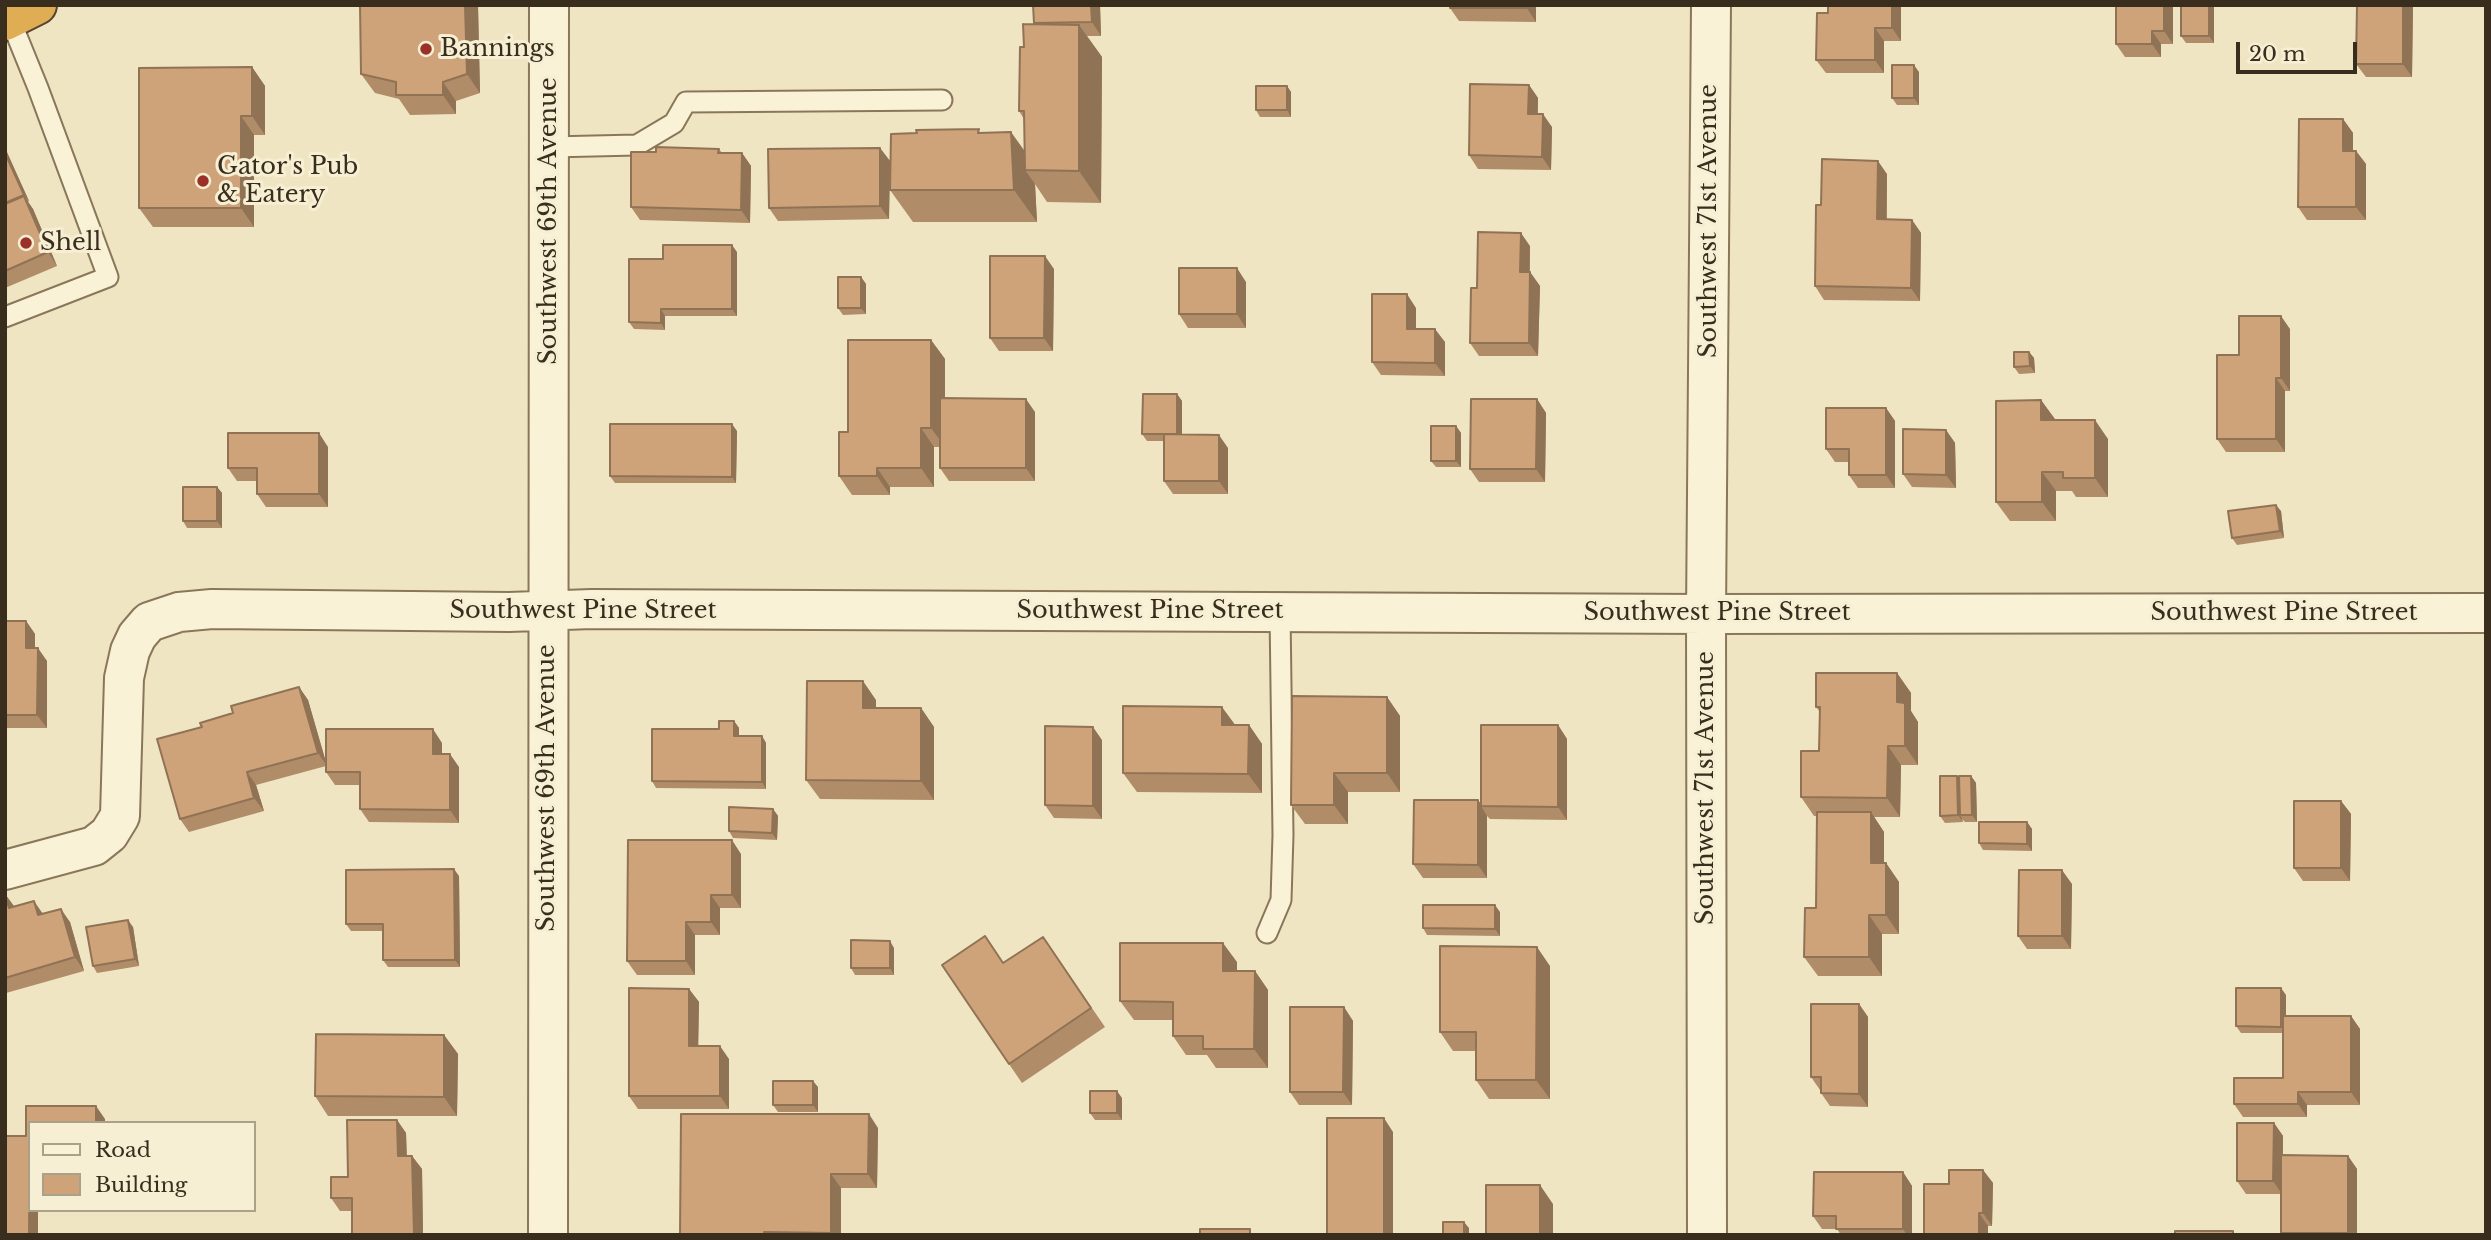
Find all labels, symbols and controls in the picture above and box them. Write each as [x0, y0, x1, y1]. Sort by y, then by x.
scale bar [2239, 28, 2360, 72]
place label: Bannings [440, 35, 555, 63]
marker: Bannings [418, 41, 434, 57]
text: 20 m [2249, 41, 2306, 67]
street label: Southwest 69th Avenue [535, 77, 563, 365]
street label: Southwest 71st Avenue [1695, 84, 1723, 358]
place label: Gator's Pub & Eatery [217, 153, 358, 209]
marker: Gator's Pub & Eatery [195, 173, 211, 189]
place label: Shell [40, 229, 101, 257]
marker: Shell [18, 235, 34, 251]
street label: Southwest Pine Street [449, 597, 717, 625]
street label: Southwest Pine Street [1016, 597, 1284, 625]
street label: Southwest Pine Street [1583, 599, 1851, 627]
street label: Southwest Pine Street [2150, 599, 2418, 627]
street label: Southwest 69th Avenue [533, 644, 561, 932]
street label: Southwest 71st Avenue [1692, 651, 1720, 925]
legend [28, 1121, 256, 1212]
text: Road [95, 1137, 151, 1163]
text: Building [95, 1172, 187, 1198]

